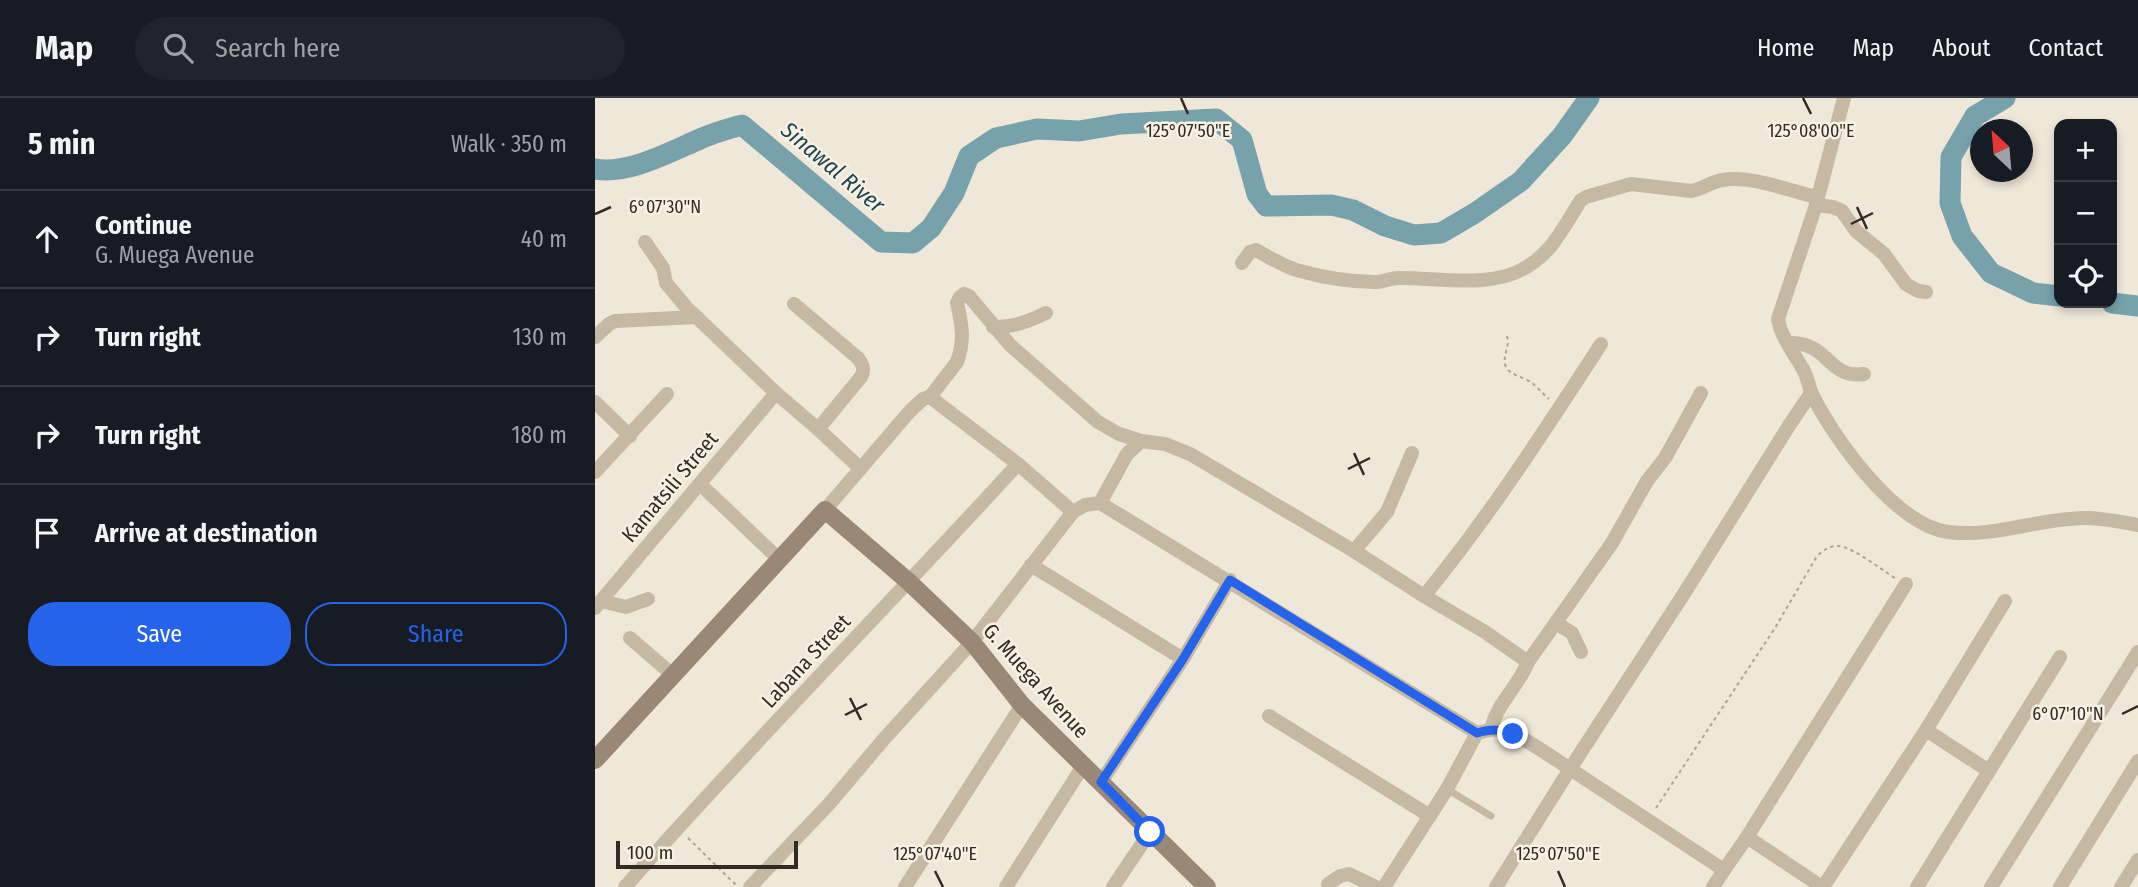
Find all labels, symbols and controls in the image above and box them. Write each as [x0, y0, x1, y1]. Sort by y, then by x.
search box [135, 17, 625, 80]
text: Map [35, 28, 93, 68]
icon: search [159, 29, 197, 67]
text: Search here [215, 33, 340, 64]
text: Home [1757, 34, 1814, 62]
text: Map [1852, 34, 1894, 62]
text: About [1932, 34, 1990, 62]
text: Contact [2028, 34, 2103, 62]
water label: Sinawal River [775, 115, 891, 219]
north arrow [1970, 119, 2033, 182]
map controls [2054, 119, 2117, 308]
button: + [2054, 119, 2117, 182]
text: 125°07'50"E [1146, 120, 1230, 142]
text: 125°08'00"E [1768, 120, 1854, 142]
text: 5 min [28, 126, 95, 162]
text: Walk · 350 m [451, 130, 567, 158]
button: − [2054, 182, 2117, 245]
text: 6°07'30"N [629, 196, 701, 218]
text: Continue [95, 210, 192, 241]
icon: ahead [28, 220, 66, 258]
text: 40 m [521, 225, 567, 253]
text: G. Muega Avenue [95, 241, 254, 269]
button: locate [2054, 245, 2117, 308]
icon: right [28, 318, 66, 356]
text: Turn right [95, 322, 201, 353]
text: 130 m [513, 323, 567, 351]
icon: right [28, 416, 66, 454]
text: Turn right [95, 420, 201, 451]
text: 180 m [511, 421, 567, 449]
street label: Kamatsili Street [616, 426, 724, 548]
icon: arrive [28, 514, 66, 552]
text: Arrive at destination [95, 518, 318, 549]
button: Save [28, 602, 291, 666]
button: Share [305, 602, 567, 666]
street label: Labana Street [756, 609, 856, 713]
street label: G. Muega Avenue [978, 618, 1094, 744]
text: 6°07'10"N [2032, 703, 2104, 725]
route end [1497, 718, 1528, 749]
route start [1134, 816, 1165, 847]
scale bar [616, 838, 798, 870]
text: 100 m [627, 841, 673, 864]
text: 125°07'40"E [893, 843, 977, 865]
text: 125°07'50"E [1516, 843, 1600, 865]

